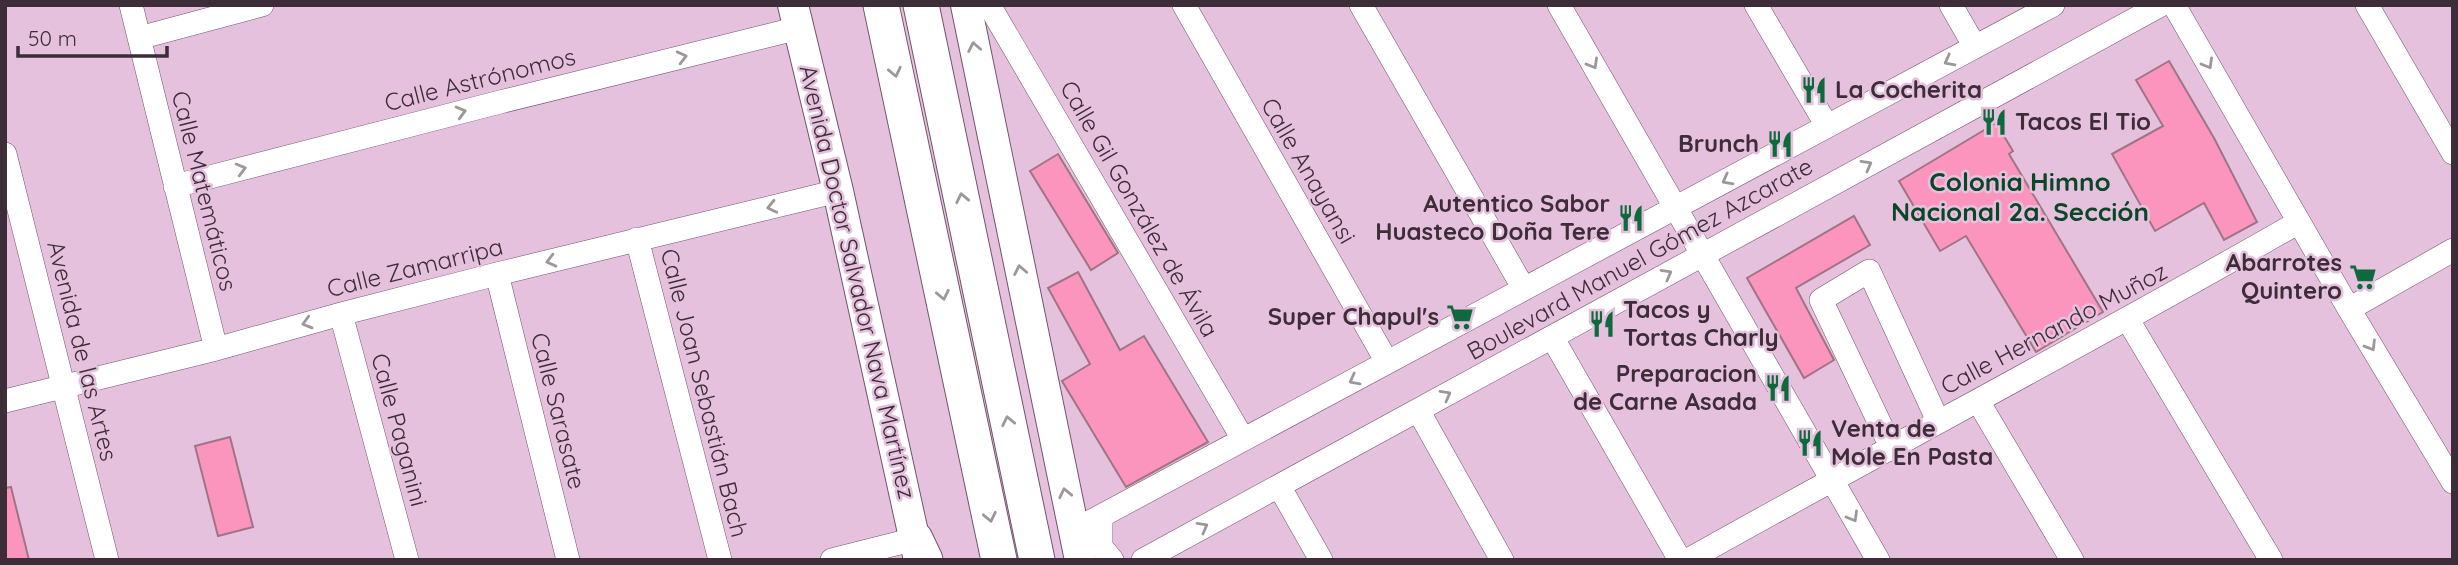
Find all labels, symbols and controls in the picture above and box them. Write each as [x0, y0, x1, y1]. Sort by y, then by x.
scale bar [18, 14, 166, 58]
text: 50 m [28, 25, 77, 51]
street label: Calle Astrónomos [381, 41, 578, 117]
one-way arrow [968, 41, 983, 53]
one-way arrow [676, 51, 688, 65]
one-way arrow [1944, 52, 1956, 66]
one-way arrow [1585, 57, 1598, 70]
one-way arrow [2200, 57, 2213, 70]
street label: Avenida Doctor Salvador Nava Martínez [793, 62, 923, 502]
one-way arrow [887, 66, 902, 78]
place label: La Cocherita [1835, 74, 1982, 104]
street label: Calle Gil González de Ávila [1054, 75, 1226, 342]
restaurant icon: La Cocherita [1799, 75, 1829, 105]
street label: Calle Matemáticos [166, 88, 244, 294]
street label: Calle Anayansi [1255, 92, 1363, 249]
one-way arrow [455, 106, 467, 120]
place label: Tacos El Tio [2015, 106, 2151, 136]
restaurant icon: Tacos El Tio [1979, 107, 2009, 137]
place label: Brunch [1678, 128, 1759, 158]
restaurant icon: Brunch [1765, 129, 1795, 159]
street label: Boulevard Manuel Gómez Azcarate [1461, 150, 1818, 366]
one-way arrow [1860, 160, 1872, 174]
one-way arrow [235, 163, 247, 177]
district label: Colonia Himno Nacional 2a. Sección [1891, 165, 2149, 228]
one-way arrow [1722, 172, 1734, 185]
place label: Autentico Sabor Huasteco Doña Tere [1375, 188, 1610, 246]
one-way arrow [955, 192, 970, 204]
one-way arrow [766, 199, 778, 213]
restaurant icon: Autentico Sabor Huasteco Doña Tere [1616, 203, 1646, 233]
street label: Calle Zamarripa [324, 231, 506, 303]
street label: Avenida de las Artes [41, 238, 125, 464]
street label: Calle Joan Sebastián Bach [655, 245, 755, 540]
place label: Abarrotes Quintero [2226, 247, 2342, 305]
one-way arrow [545, 253, 557, 267]
street label: Calle Hernando Muñoz [1935, 256, 2172, 401]
supermarket icon: Abarrotes Quintero [2348, 262, 2378, 292]
one-way arrow [1013, 264, 1028, 276]
one-way arrow [1660, 269, 1673, 282]
one-way arrow [934, 289, 949, 301]
place label: Tacos y Tortas Charly [1623, 294, 1779, 352]
place label: Super Chapul's [1268, 301, 1439, 331]
supermarket icon: Super Chapul's [1445, 302, 1475, 332]
restaurant icon: Tacos y Tortas Charly [1587, 309, 1617, 339]
one-way arrow [301, 315, 313, 330]
street label: Calle Sarasate [525, 329, 593, 492]
one-way arrow [2363, 338, 2376, 351]
street label: Calle Paganini [365, 350, 435, 510]
place label: Preparacion de Carne Asada [1573, 358, 1757, 416]
one-way arrow [1349, 372, 1361, 385]
restaurant icon: Preparacion de Carne Asada [1763, 373, 1793, 403]
one-way arrow [1439, 390, 1451, 403]
place label: Venta de Mole En Pasta [1831, 413, 1993, 471]
one-way arrow [1002, 415, 1017, 427]
restaurant icon: Venta de Mole En Pasta [1795, 428, 1825, 458]
one-way arrow [1059, 487, 1074, 499]
one-way arrow [1845, 509, 1858, 522]
one-way arrow [982, 511, 996, 523]
one-way arrow [1196, 522, 1209, 535]

